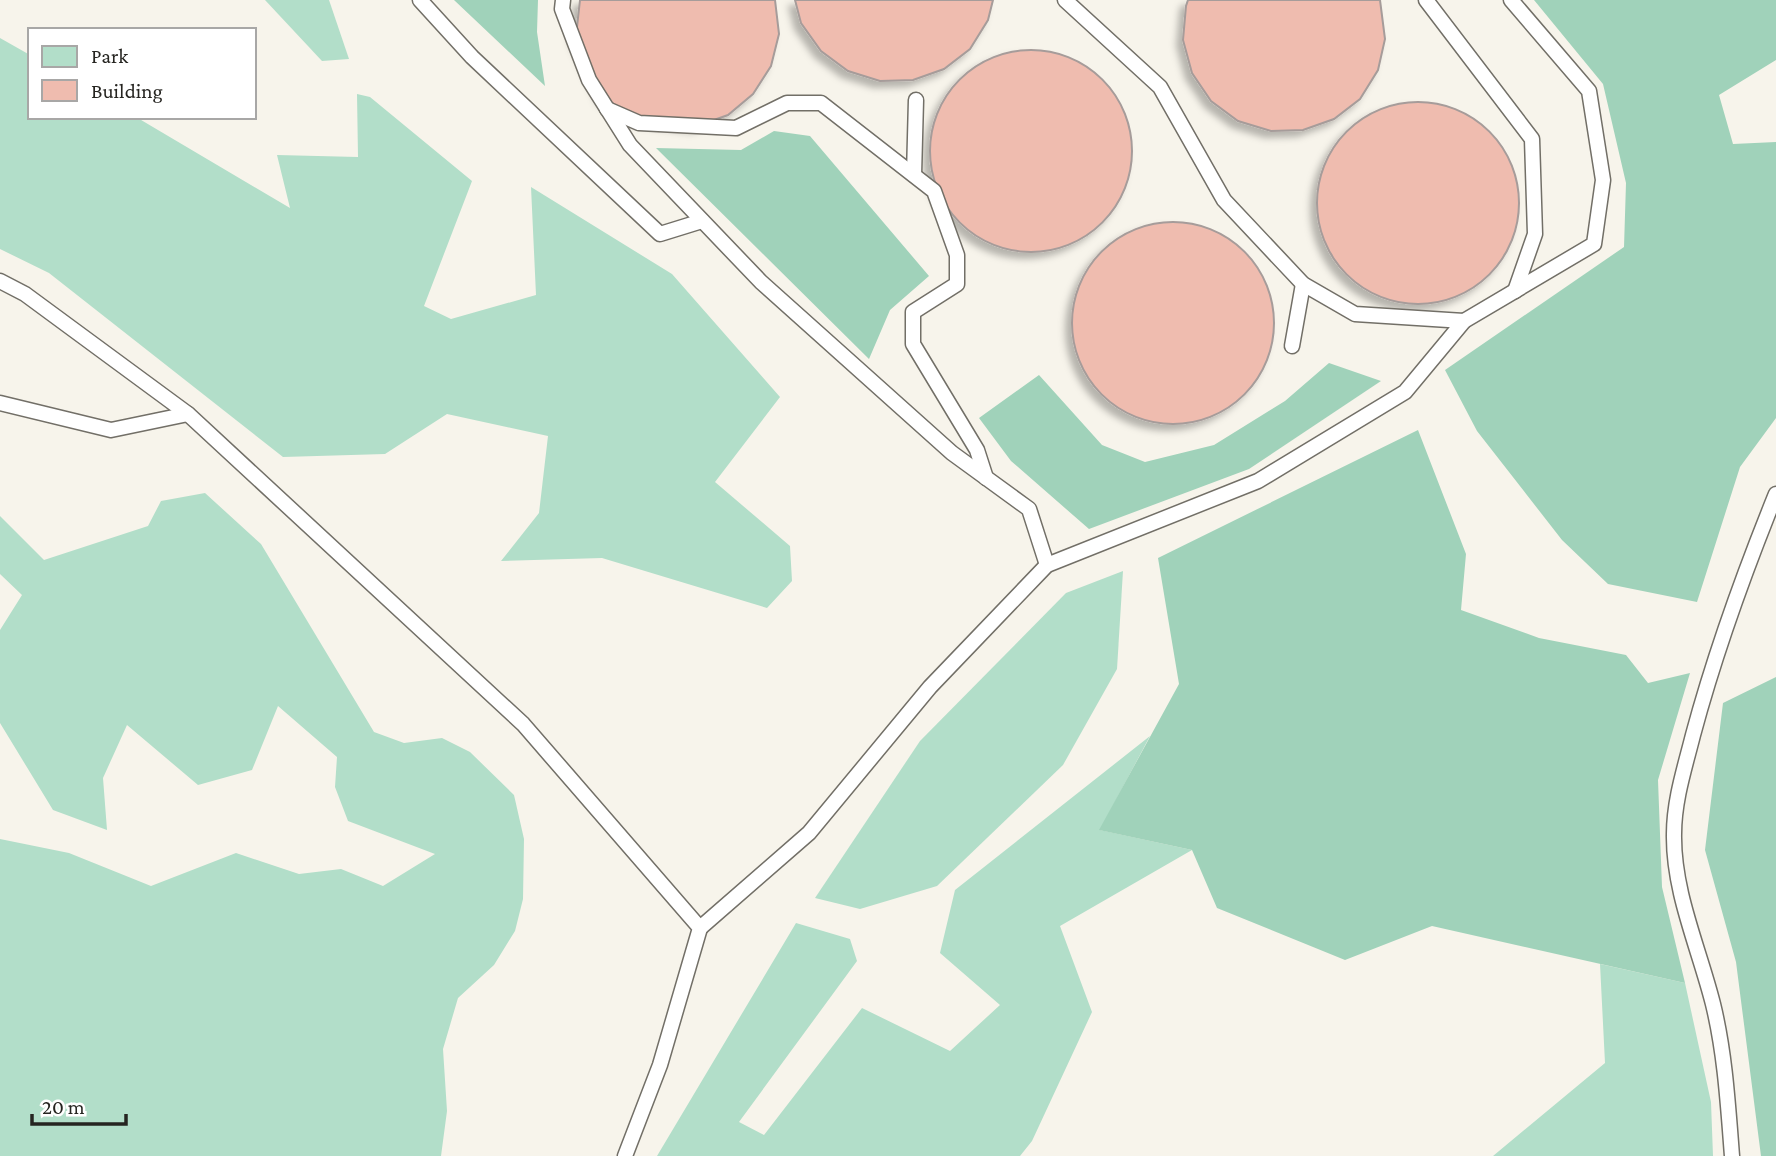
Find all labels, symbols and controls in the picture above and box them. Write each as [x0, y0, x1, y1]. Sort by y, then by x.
legend [28, 28, 256, 119]
text: Park [91, 44, 128, 68]
text: Building [91, 79, 163, 103]
scale bar [32, 1082, 126, 1126]
text: 20 m [42, 1095, 85, 1119]

